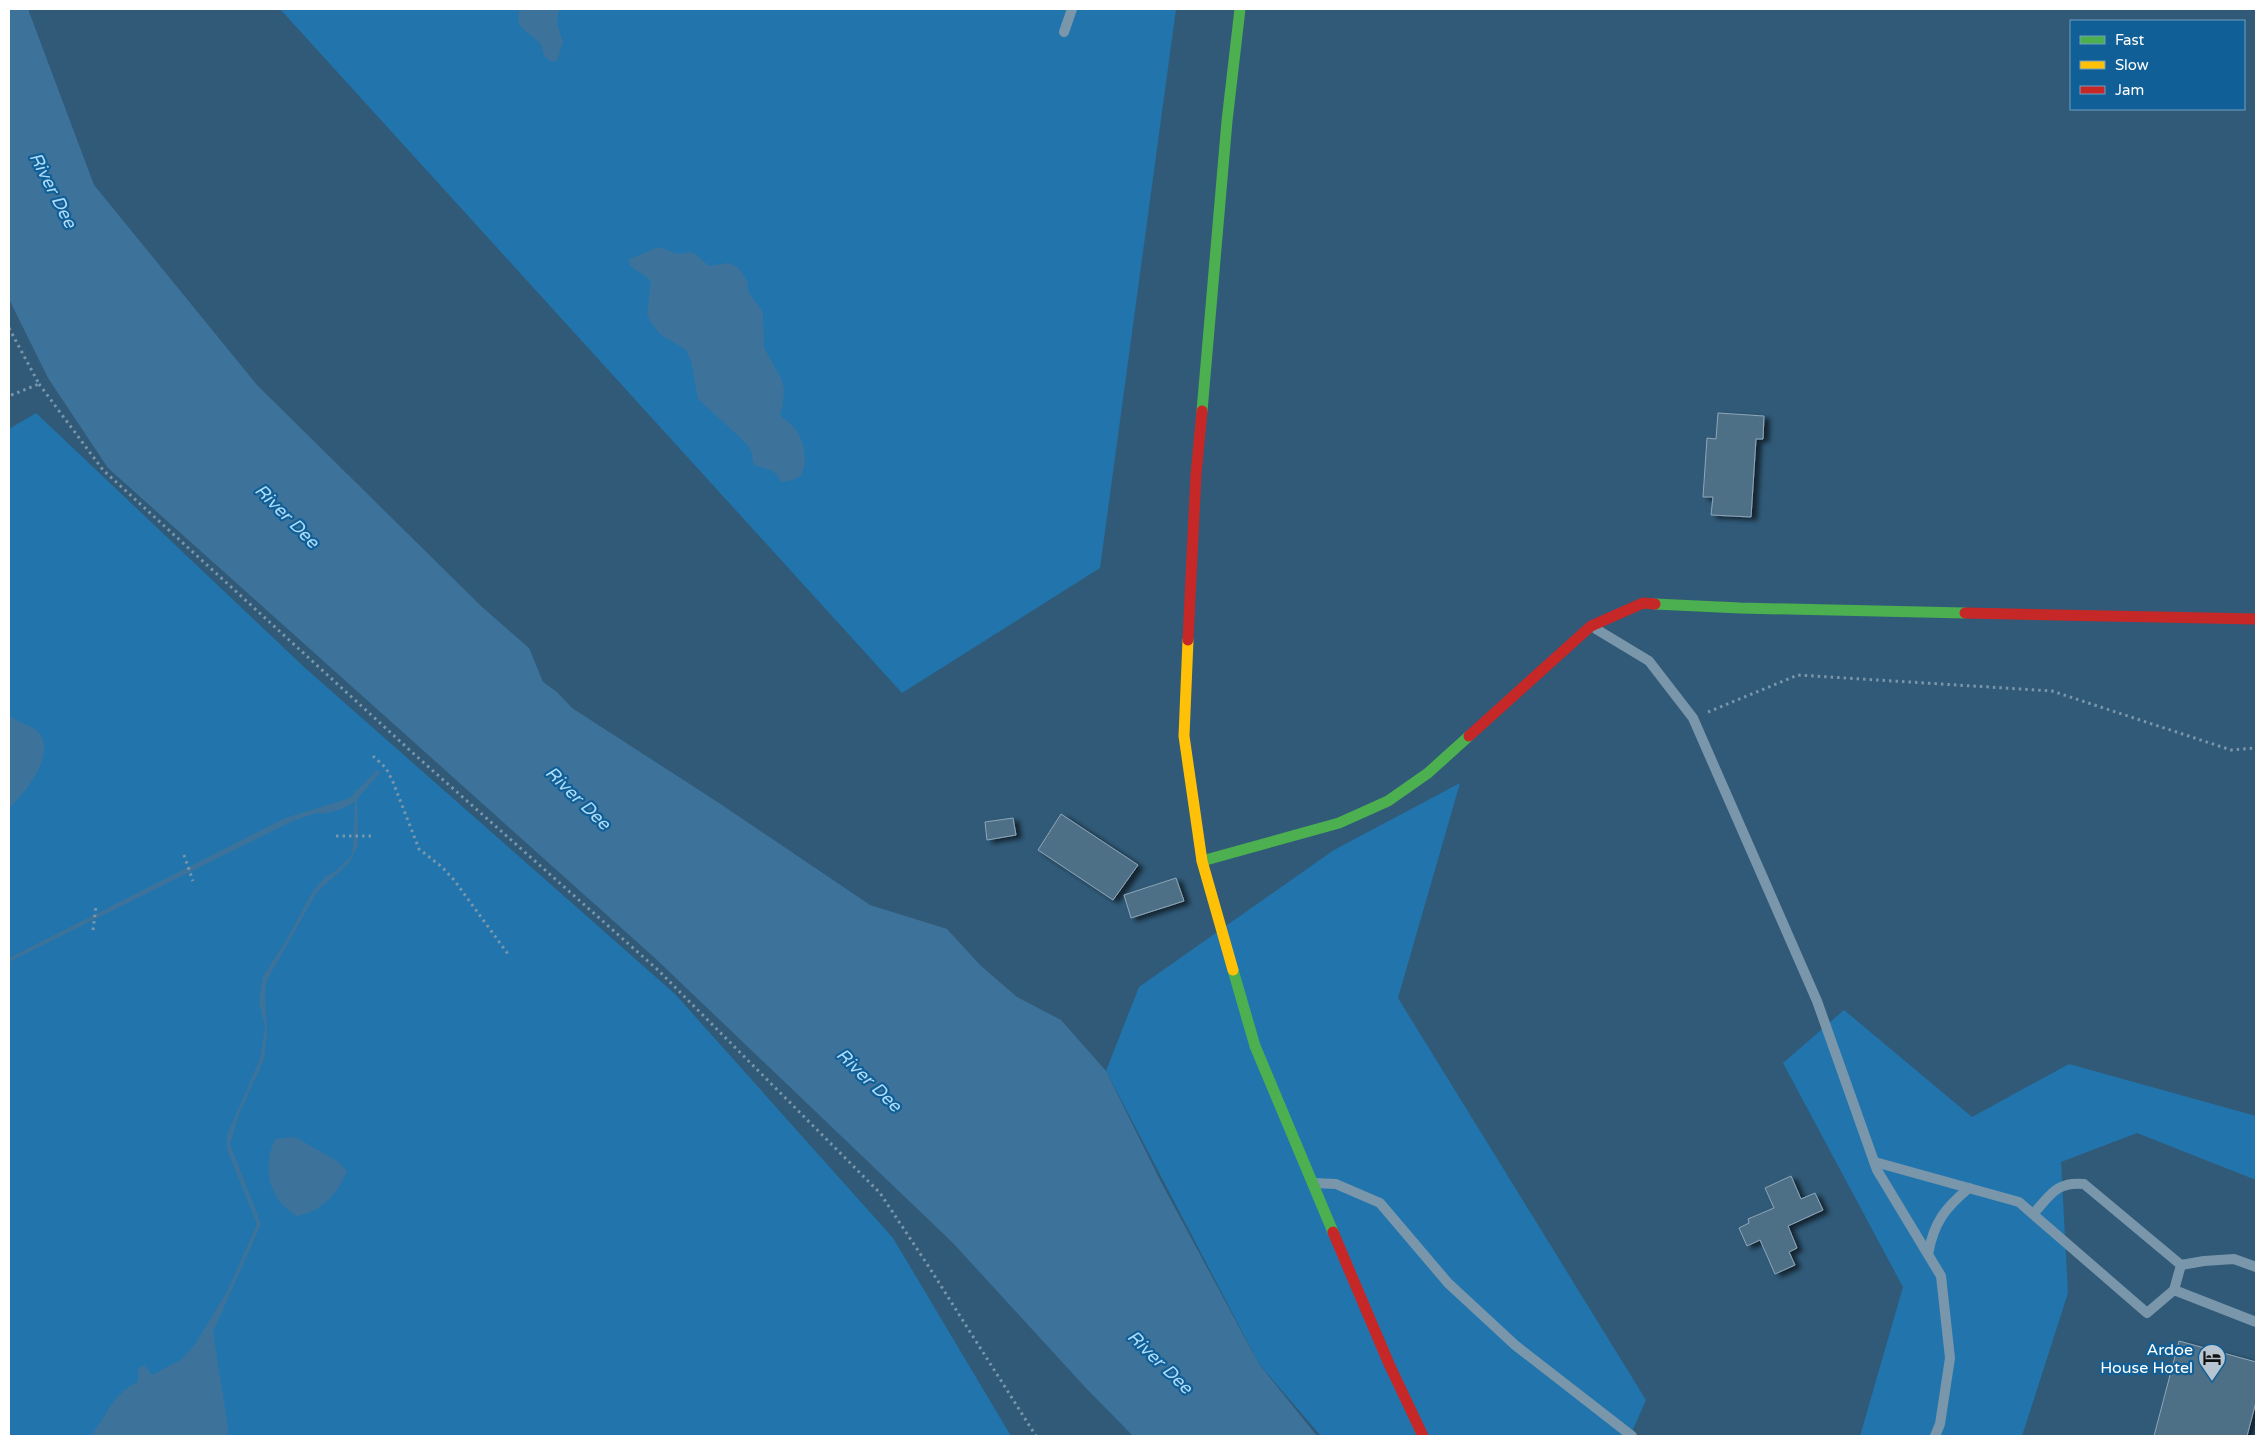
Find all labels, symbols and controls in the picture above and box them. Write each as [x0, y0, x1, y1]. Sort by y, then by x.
legend [2070, 20, 2245, 110]
text: Fast [2115, 31, 2145, 49]
text: Slow [2115, 56, 2149, 74]
text: Jam [2115, 81, 2144, 99]
water label: River Dee [25, 148, 82, 232]
water label: River Dee [250, 479, 324, 553]
water label: River Dee [541, 762, 616, 835]
water label: River Dee [832, 1044, 907, 1117]
water label: River Dee [1123, 1326, 1198, 1399]
place label: Ardoe House Hotel [2100, 1340, 2193, 1378]
hotel icon: Ardoe House Hotel [2197, 1343, 2227, 1382]

